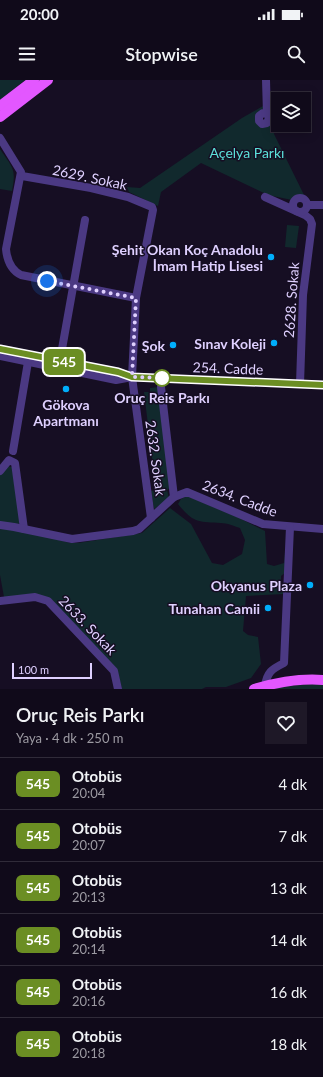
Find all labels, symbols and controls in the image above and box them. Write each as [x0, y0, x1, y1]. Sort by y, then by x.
text: 20:00 [20, 5, 59, 23]
icon: menu [16, 43, 38, 65]
text: Stopwise [125, 43, 198, 65]
icon: search [285, 43, 307, 65]
map controls [271, 92, 311, 132]
button: layers [271, 92, 311, 132]
park label: Açelya Parkı [210, 144, 284, 161]
street label: 2629. Sokak [51, 161, 130, 193]
place label: Şehit Okan Koç Anadolu İmam Hatip Lisesi [112, 241, 263, 274]
marker: Şehit Okan Koç Anadolu İmam Hatip Lisesi [266, 252, 276, 262]
street label: 2628. Sokak [280, 261, 302, 339]
your location [37, 271, 57, 291]
place label: Sınav Koleji [194, 335, 266, 352]
place label: Şok [142, 337, 166, 354]
marker: Sınav Koleji [269, 338, 279, 348]
marker: Şok [168, 340, 178, 350]
line badge: 545 [41, 349, 87, 375]
text: 545 [52, 353, 76, 370]
street label: 254. Cadde [192, 358, 264, 378]
marker: Oruç Reis Parkı [153, 369, 171, 387]
marker: Gökova Apartmanı [61, 384, 71, 394]
place label: Oruç Reis Parkı [114, 389, 210, 406]
place label: Gökova Apartmanı [32, 396, 99, 429]
street label: 2632. Sokak [142, 419, 170, 498]
street label: 2634. Cadde [200, 476, 280, 520]
place label: Okyanus Plaza [211, 577, 302, 594]
marker: Okyanus Plaza [305, 580, 315, 590]
street label: 2633. Sokak [55, 592, 121, 659]
place label: Tunahan Camii [169, 600, 260, 617]
marker: Tunahan Camii [263, 603, 273, 613]
scale bar [12, 661, 92, 680]
text: 100 m [18, 663, 49, 676]
button: heart [265, 702, 307, 744]
text: Oruç Reis Parkı [16, 703, 144, 726]
text: Yaya · 4 dk · 250 m [16, 730, 123, 746]
text: Otobüs [72, 767, 122, 785]
text: 545 [26, 775, 50, 792]
text: 4 dk [278, 775, 307, 793]
text: 20:04 [72, 785, 105, 801]
text: Otobüs [72, 819, 122, 837]
text: 545 [26, 827, 50, 844]
text: 7 dk [278, 827, 307, 845]
text: 20:07 [72, 837, 105, 853]
text: Otobüs [72, 871, 122, 889]
text: 545 [26, 879, 50, 896]
text: 13 dk [270, 879, 307, 897]
text: 20:13 [72, 889, 105, 905]
text: Otobüs [72, 923, 122, 941]
text: 545 [26, 931, 50, 948]
text: 14 dk [270, 931, 307, 949]
text: 20:14 [72, 941, 105, 957]
text: Otobüs [72, 975, 122, 993]
text: 545 [26, 983, 50, 1000]
text: 16 dk [270, 983, 307, 1001]
text: 20:16 [72, 993, 105, 1009]
text: Otobüs [72, 1027, 122, 1045]
text: 545 [26, 1035, 50, 1052]
text: 18 dk [270, 1035, 307, 1053]
text: 20:18 [72, 1045, 105, 1061]

